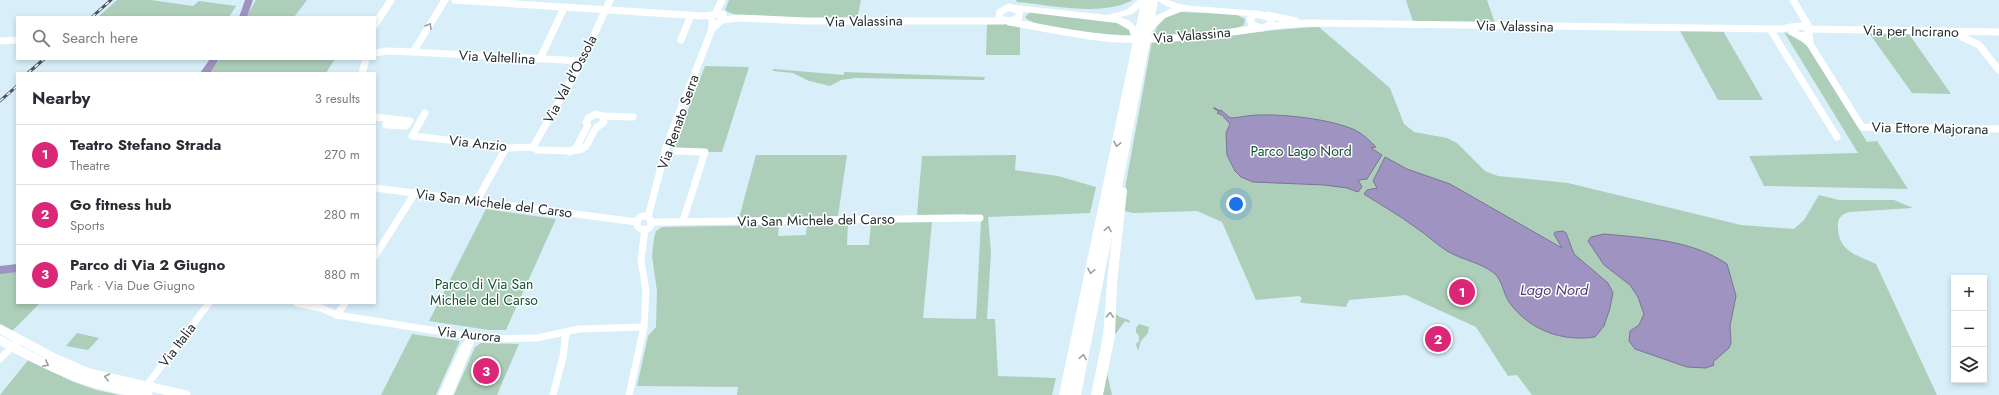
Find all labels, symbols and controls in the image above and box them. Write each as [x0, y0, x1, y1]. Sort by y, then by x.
street label: Via Valassina [825, 10, 903, 32]
street label: Via Valassina [1476, 15, 1554, 37]
search box [16, 16, 376, 60]
street label: Via per Incirano [1863, 20, 1959, 42]
street label: Via Valassina [1153, 22, 1231, 48]
one-way arrow [424, 23, 431, 30]
icon: search [30, 27, 52, 49]
text: Search here [62, 27, 138, 49]
street label: Via Val d'Ossola [538, 31, 602, 127]
street label: Via Valtellina [458, 45, 536, 69]
street label: Via Renato Serra [652, 72, 704, 172]
text: Nearby [32, 86, 90, 110]
text: 3 results [315, 89, 360, 108]
street label: Via Ettore Majorana [1871, 117, 1989, 139]
street label: Via Anzio [448, 130, 508, 156]
text: Teatro Stefano Strada [70, 134, 221, 156]
one-way arrow [1113, 141, 1121, 147]
park label: Parco Lago Nord [1250, 141, 1352, 161]
text: 1 [42, 145, 48, 164]
text: 270 m [324, 145, 360, 164]
text: Theatre [70, 156, 110, 175]
street label: Via San Michele del Carso [415, 183, 574, 223]
text: Go fitness hub [70, 194, 171, 216]
your location [1226, 194, 1246, 214]
text: 2 [41, 205, 49, 224]
text: 280 m [324, 205, 360, 224]
street label: Via San Michele del Carso [737, 209, 895, 231]
text: Sports [70, 216, 104, 235]
one-way arrow [1104, 226, 1112, 232]
text: Parco di Via 2 Giugno [70, 254, 225, 276]
text: 3 [41, 265, 49, 284]
text: 880 m [324, 265, 360, 284]
one-way arrow [1087, 268, 1095, 274]
park label: Parco di Via San Michele del Carso [430, 274, 538, 310]
map controls [1951, 275, 1987, 383]
button: + [1951, 275, 1987, 311]
text: Park · Via Due Giugno [70, 276, 195, 295]
pin: 1 [1449, 277, 1475, 307]
water label: Lago Nord [1520, 279, 1589, 301]
button: − [1951, 311, 1987, 347]
one-way arrow [1106, 312, 1114, 318]
street label: Via Italia [154, 319, 200, 371]
street label: Via Aurora [436, 321, 502, 347]
pin: 2 [1425, 324, 1451, 354]
button: layers [1951, 347, 1987, 383]
one-way arrow [1078, 354, 1087, 360]
pin: 3 [473, 356, 499, 386]
one-way arrow [41, 359, 49, 367]
one-way arrow [104, 374, 111, 382]

